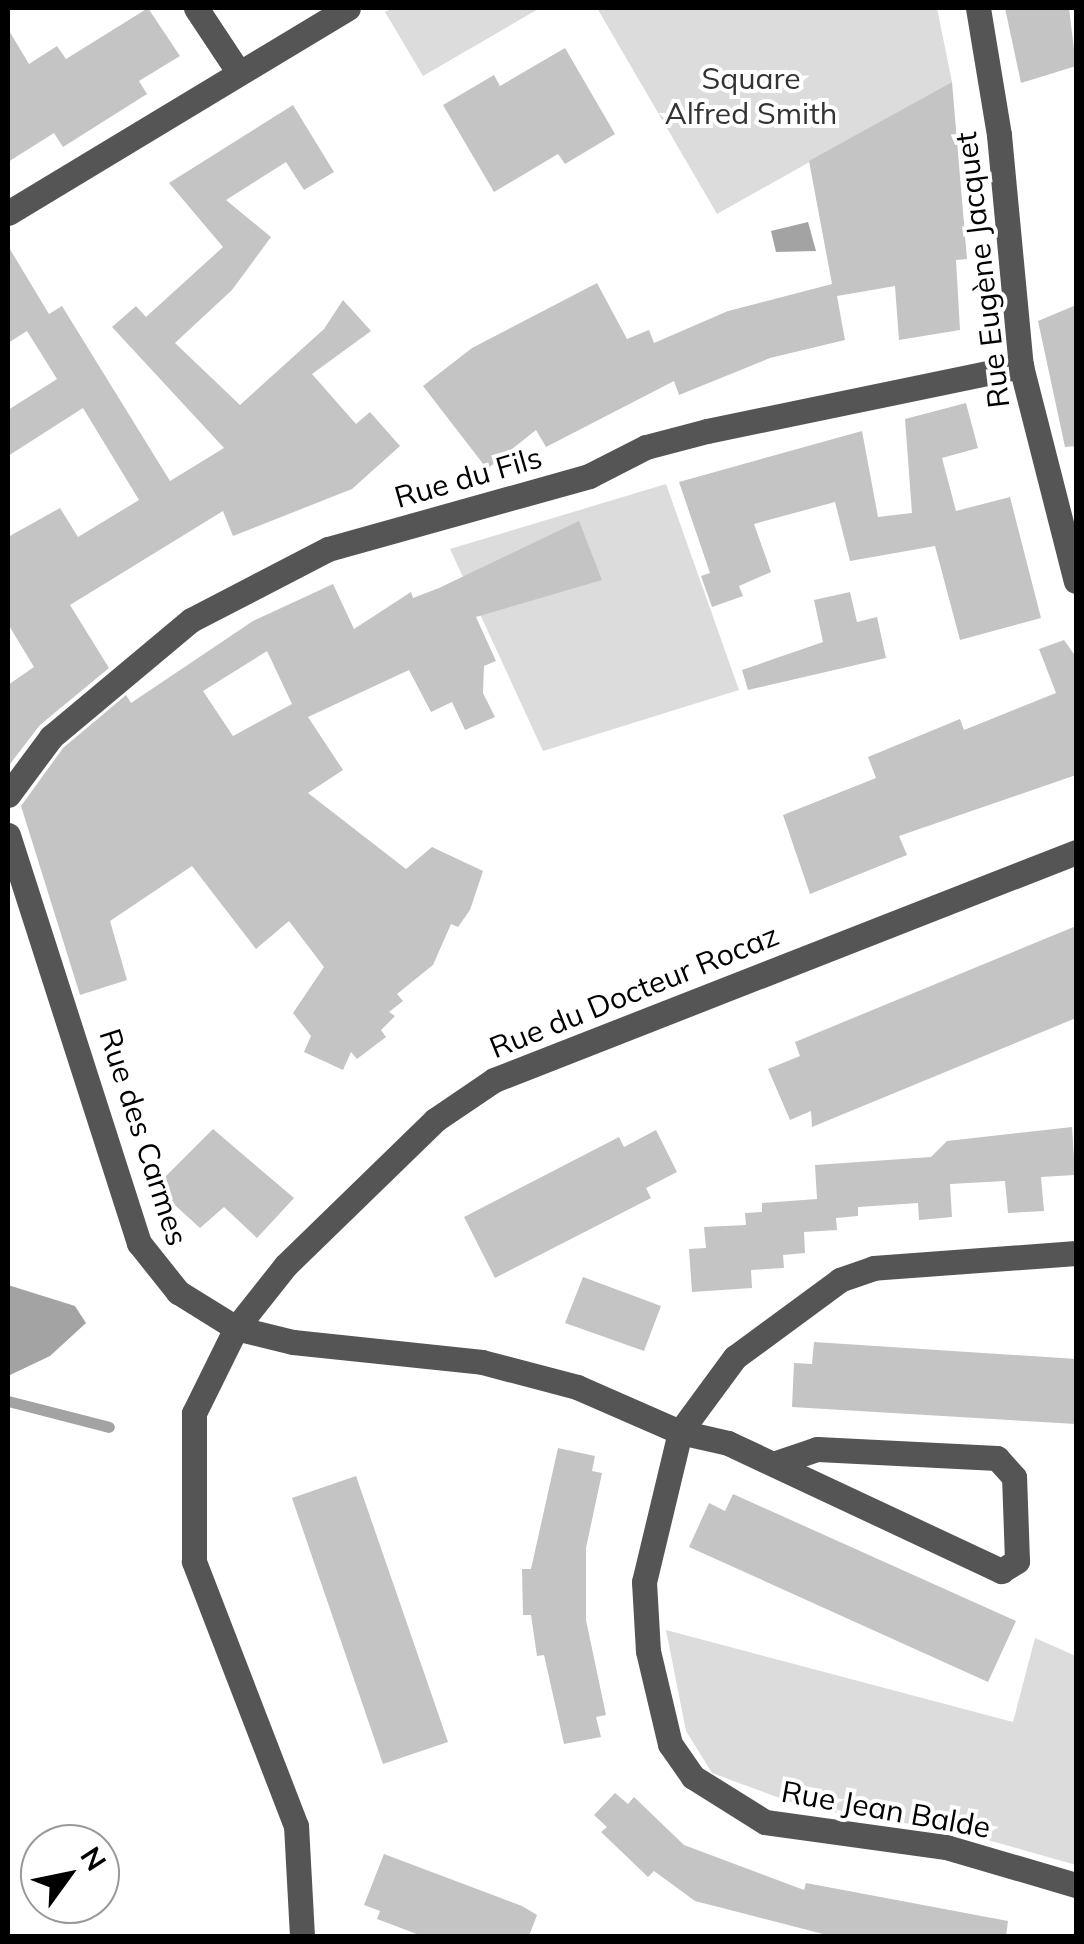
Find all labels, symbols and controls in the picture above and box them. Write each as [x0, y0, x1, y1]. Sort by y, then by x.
park label: Square Alfred Smith [665, 60, 837, 130]
street label: Rue Eugène Jacquet [947, 130, 1017, 410]
street label: Rue du Fils [390, 439, 546, 515]
street label: Rue du Docteur Rocaz [484, 917, 784, 1065]
street label: Rue des Carmes [92, 1024, 196, 1250]
street label: Rue Jean Balde [779, 1773, 993, 1845]
north arrow [20, 1824, 120, 1924]
text: N [73, 1840, 114, 1877]

